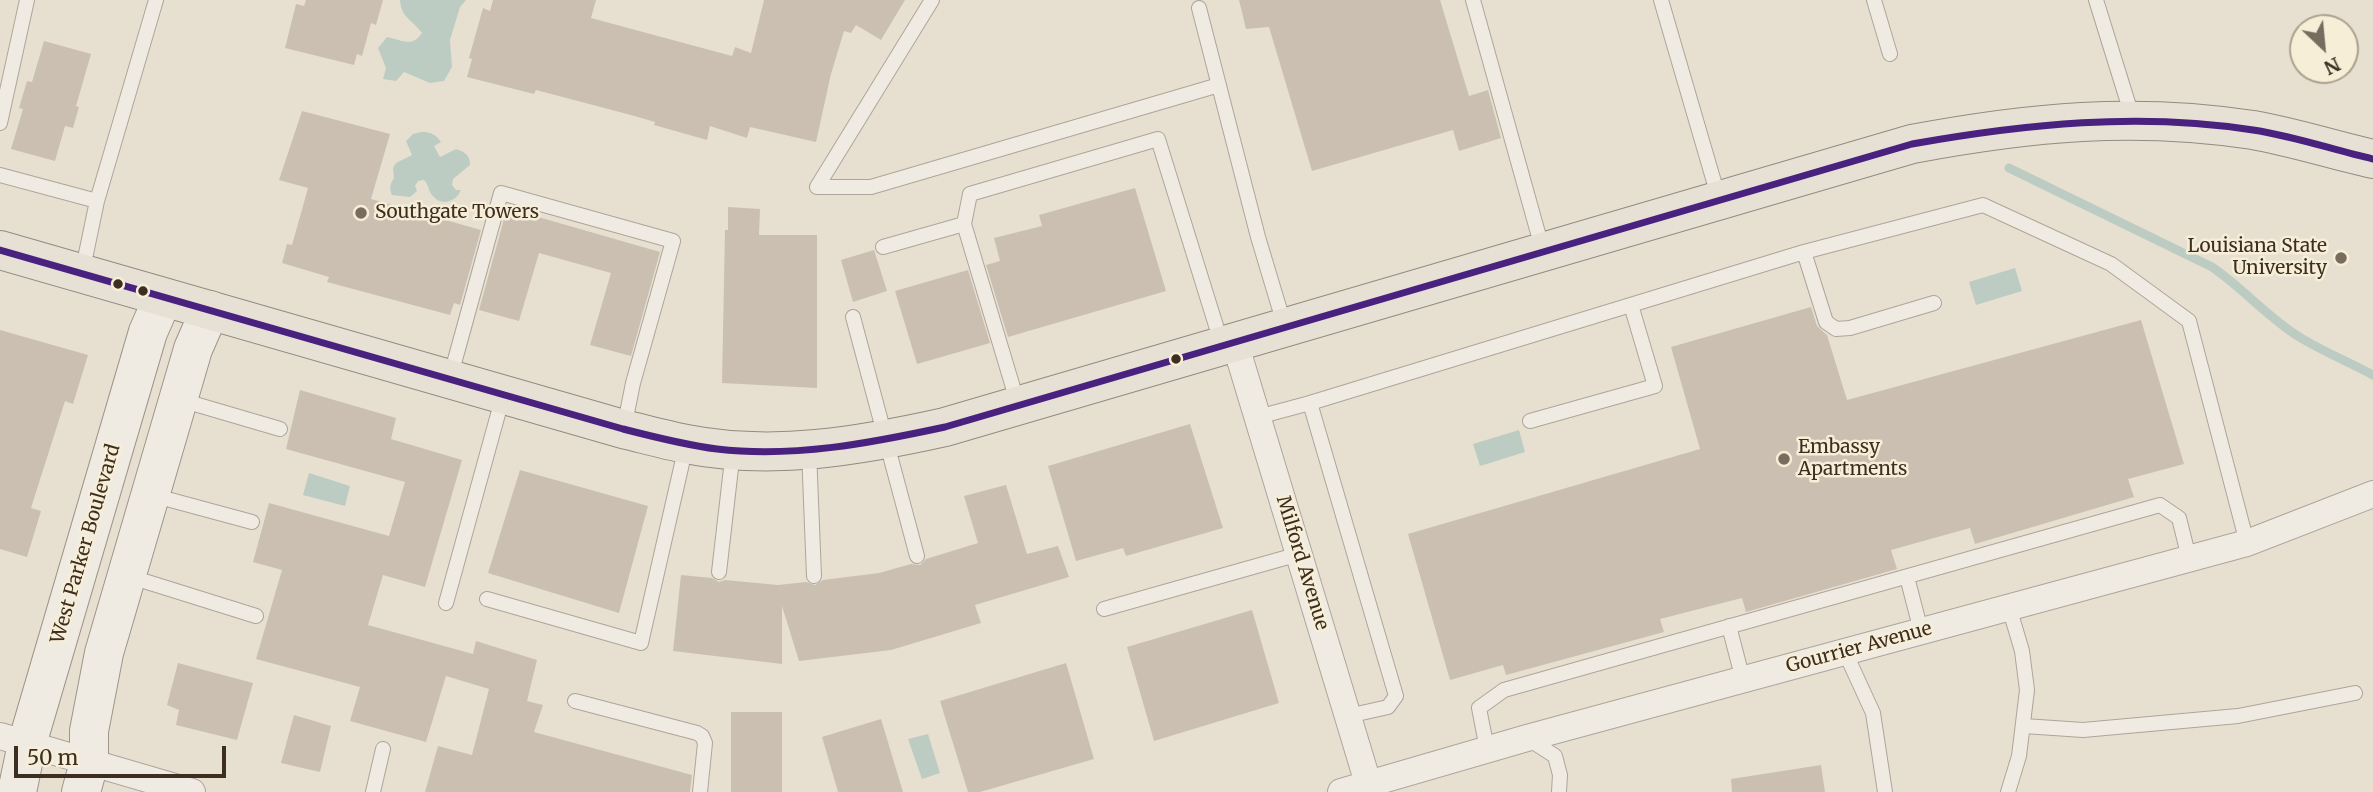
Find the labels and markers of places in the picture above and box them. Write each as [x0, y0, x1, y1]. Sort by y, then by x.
place label: Southgate Towers [375, 202, 539, 224]
marker: Southgate Towers [353, 205, 369, 221]
place label: Louisiana State University [2188, 236, 2327, 280]
marker: Louisiana State University [2333, 250, 2349, 266]
unlabelled marker [111, 277, 125, 291]
unlabelled marker [136, 284, 150, 298]
unlabelled marker [1169, 352, 1183, 366]
place label: Embassy Apartments [1798, 437, 1907, 481]
marker: Embassy Apartments [1776, 451, 1792, 467]

